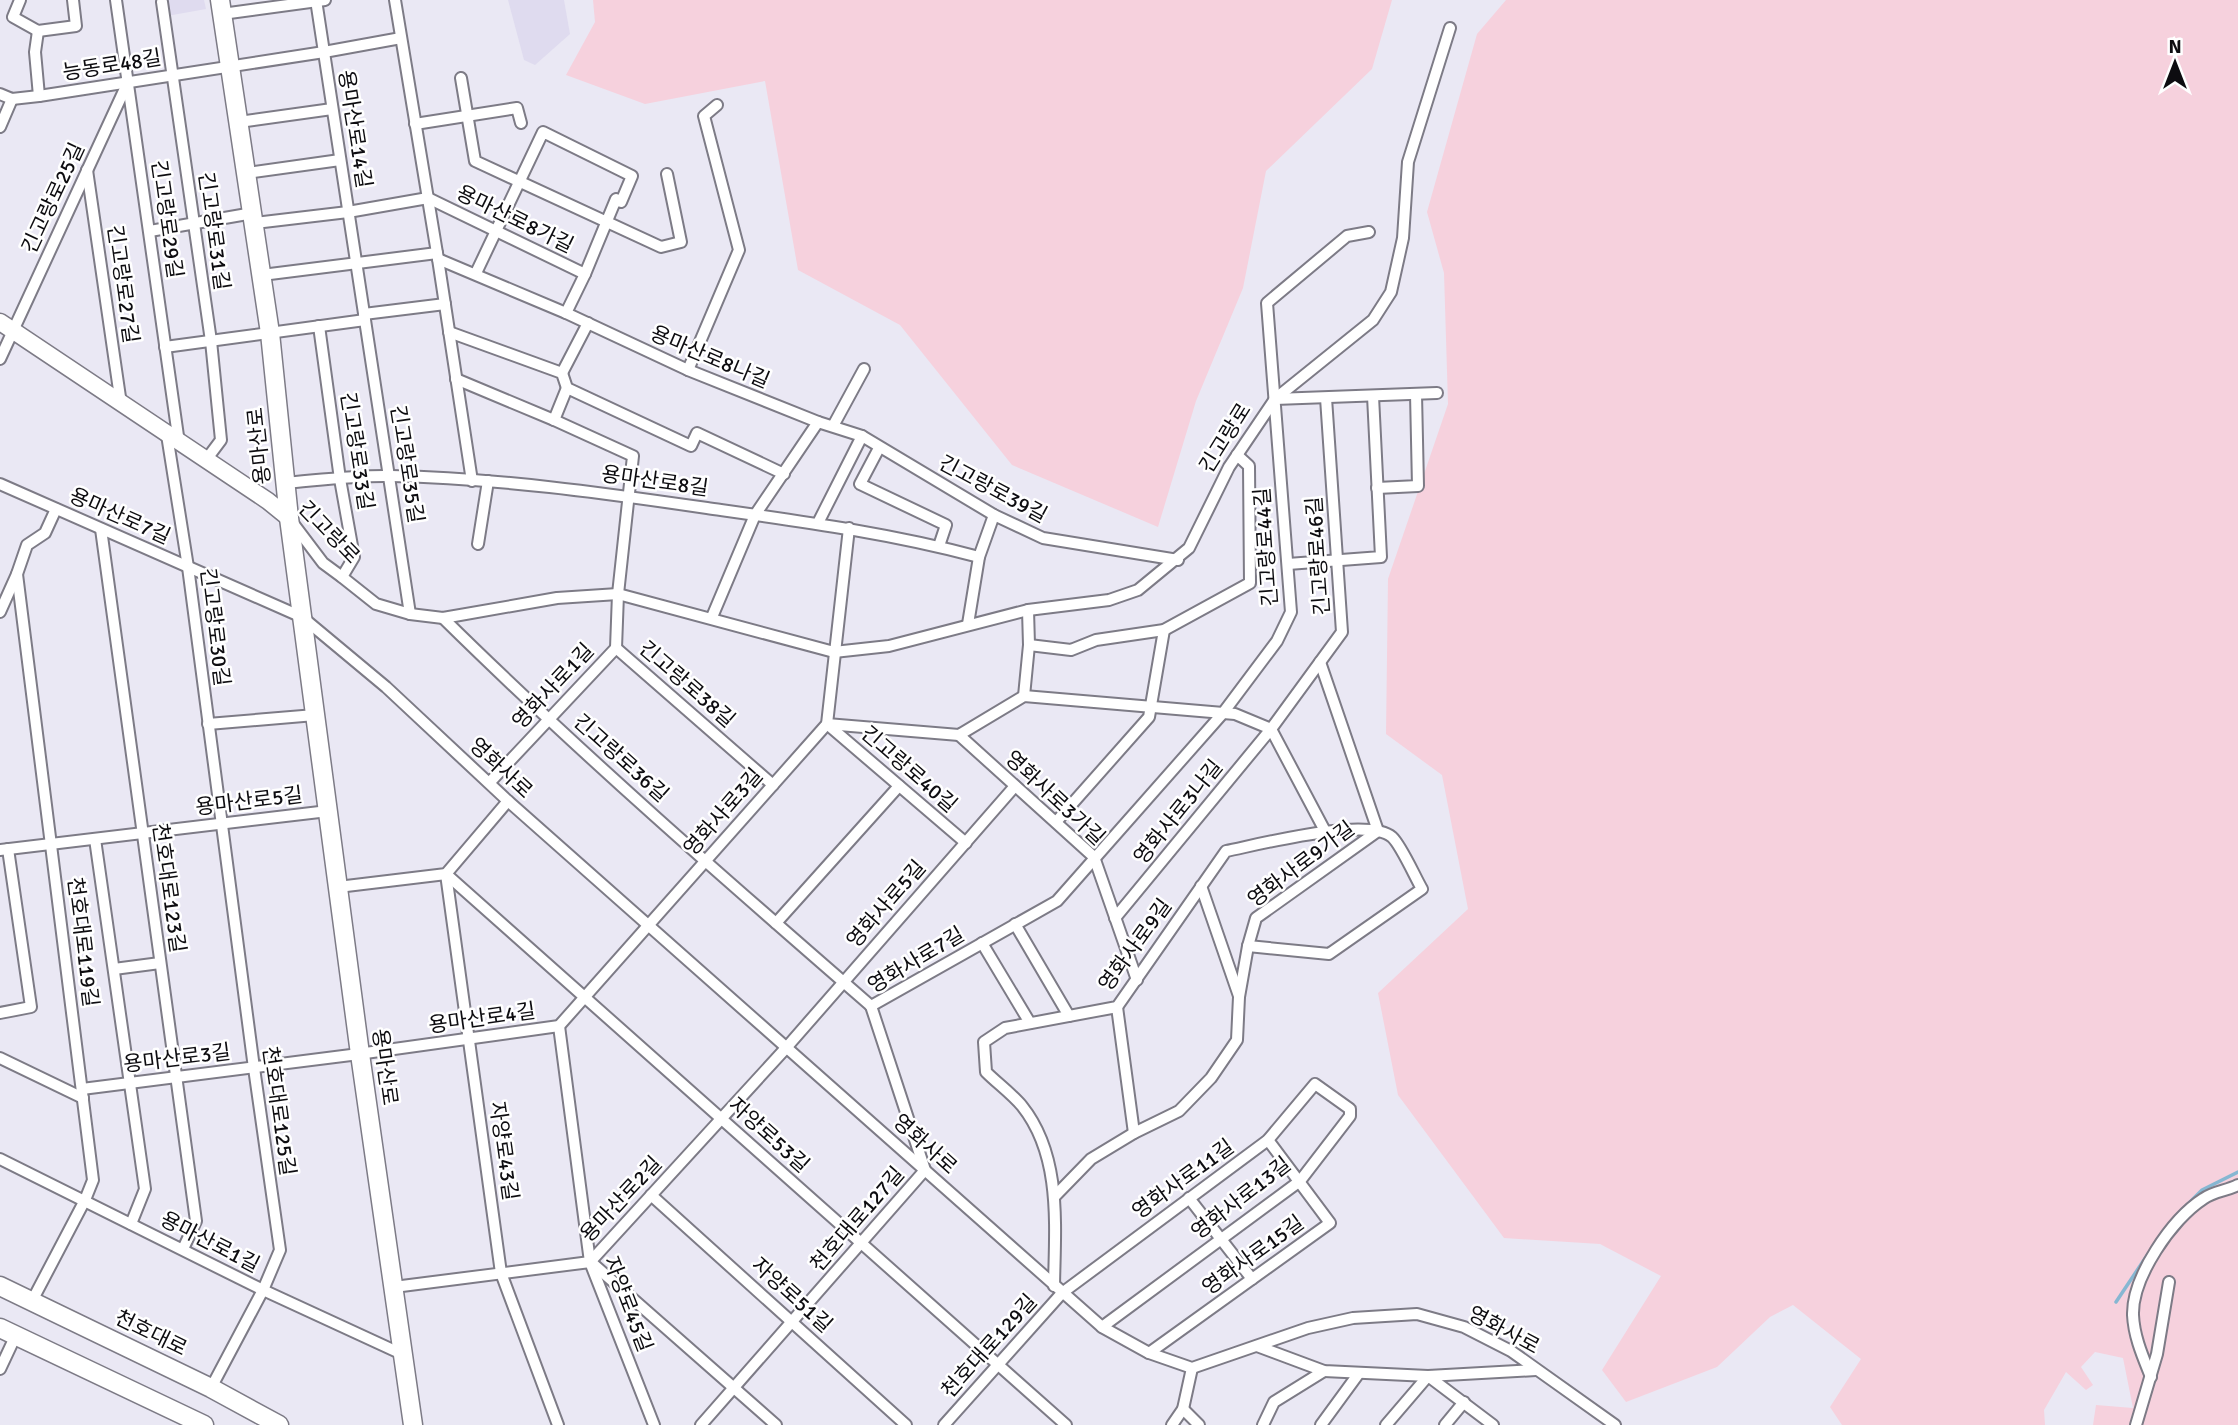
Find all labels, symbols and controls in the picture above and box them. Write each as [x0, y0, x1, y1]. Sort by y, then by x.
north arrow [2140, 28, 2210, 98]
text: N [2168, 35, 2182, 59]
street label: 능동로48길 [61, 44, 163, 86]
street label: 용마산로14길 [333, 68, 377, 190]
street label: 긴고랑로25길 [16, 138, 90, 258]
street label: 긴고랑로29길 [146, 158, 188, 280]
street label: 긴고랑로31길 [193, 170, 235, 292]
street label: 용마산로8가길 [452, 179, 578, 259]
street label: 긴고랑로27길 [102, 223, 144, 345]
street label: 용마산로8나길 [646, 320, 774, 394]
street label: 긴고랑로33길 [335, 390, 379, 512]
street label: 긴고랑로 [1193, 398, 1257, 478]
street label: 긴고랑로35길 [385, 403, 429, 525]
street label: 용마산로 [242, 406, 276, 486]
street label: 긴고랑로39길 [934, 450, 1052, 528]
street label: 용마산로8길 [600, 461, 710, 501]
street label: 용마산로7길 [65, 482, 175, 550]
street label: 긴고랑로44길 [1249, 487, 1283, 607]
street label: 긴고랑로 [293, 495, 365, 569]
street label: 긴고랑로46길 [1301, 496, 1335, 616]
street label: 긴고랑로30길 [195, 566, 235, 688]
street label: 긴고랑로38길 [633, 635, 741, 733]
street label: 영화사로1길 [507, 638, 599, 734]
street label: 긴고랑로36길 [568, 708, 674, 808]
street label: 긴고랑로40길 [855, 720, 963, 818]
street label: 영화사로 [464, 732, 538, 804]
street label: 영화사로3가길 [1000, 745, 1110, 851]
street label: 영화사로3나길 [1128, 754, 1228, 870]
street label: 영화사로3길 [678, 763, 768, 861]
street label: 용마산로5길 [194, 782, 304, 820]
street label: 영화사로9가길 [1242, 815, 1360, 913]
street label: 천호대로123길 [147, 822, 191, 954]
street label: 영화사로5길 [841, 855, 931, 953]
street label: 천호대로119길 [62, 876, 104, 1008]
street label: 영화사로9길 [1093, 894, 1177, 996]
street label: 영화사로7길 [863, 921, 969, 999]
street label: 용마산로4길 [427, 998, 537, 1038]
street label: 용마산로 [367, 1027, 403, 1107]
street label: 용마산로3길 [122, 1039, 232, 1077]
street label: 천호대로125길 [257, 1045, 301, 1177]
street label: 자양로53길 [723, 1092, 815, 1178]
street label: 자양로43길 [484, 1100, 524, 1202]
street label: 영화사로 [888, 1108, 962, 1180]
street label: 영화사로11길 [1127, 1133, 1239, 1225]
street label: 용마산로2길 [575, 1151, 667, 1247]
street label: 영화사로13길 [1186, 1151, 1296, 1245]
street label: 천호대로127길 [804, 1161, 910, 1277]
street label: 용마산로1길 [156, 1206, 264, 1278]
street label: 영화사로15길 [1197, 1209, 1309, 1301]
street label: 자양로51길 [746, 1252, 838, 1338]
street label: 자양로45길 [598, 1253, 658, 1355]
street label: 천호대로129길 [936, 1289, 1042, 1403]
street label: 영화사로 [1464, 1300, 1544, 1360]
street label: 천호대로 [111, 1304, 191, 1362]

